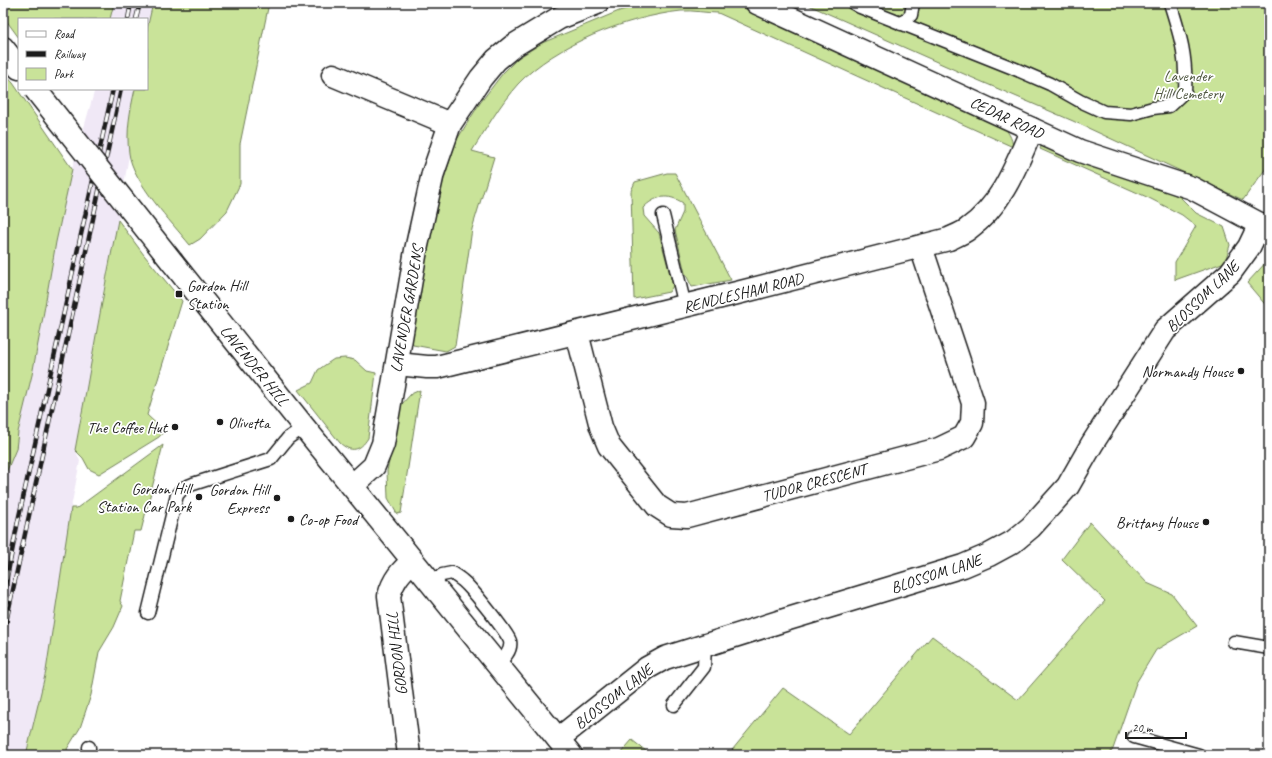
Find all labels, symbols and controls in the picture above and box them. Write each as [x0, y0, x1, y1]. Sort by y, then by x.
legend [18, 18, 148, 90]
text: Road [54, 26, 76, 42]
text: Railway [54, 46, 86, 62]
text: Park [54, 66, 75, 82]
park label: Lavender Hill Cemetery [1153, 66, 1225, 104]
street label: CEDAR ROAD [967, 92, 1048, 144]
street label: LAVENDER GARDENS [386, 241, 429, 374]
street label: BLOSSOM LANE [1162, 255, 1245, 337]
street label: RENDLESHAM ROAD [681, 268, 807, 318]
place label: Gordon Hill Station [187, 276, 250, 314]
marker: Gordon Hill Station [174, 289, 184, 299]
street label: LAVENDER HILL [216, 321, 293, 410]
place label: Normandy House [1142, 362, 1235, 382]
marker: Normandy House [1236, 366, 1246, 376]
place label: Olivetta [228, 413, 271, 433]
marker: Olivetta [215, 417, 225, 427]
place label: The Coffee Hut [87, 418, 169, 438]
marker: The Coffee Hut [170, 422, 180, 432]
street label: TUDOR CRESCENT [760, 458, 873, 506]
place label: Gordon Hill Station Car Park [97, 479, 194, 517]
place label: Gordon Hill Express [209, 480, 272, 518]
marker: Gordon Hill Station Car Park [194, 492, 204, 502]
marker: Gordon Hill Express [272, 493, 282, 503]
place label: Co-op Food [299, 510, 360, 530]
place label: Brittany House [1116, 513, 1200, 533]
marker: Co-op Food [286, 514, 296, 524]
marker: Brittany House [1201, 517, 1211, 527]
street label: BLOSSOM LANE [888, 549, 987, 598]
street label: GORDON HILL [382, 610, 412, 696]
street label: BLOSSOM LANE [570, 658, 659, 734]
scale bar [1126, 714, 1186, 740]
text: 20 m [1132, 720, 1154, 736]

